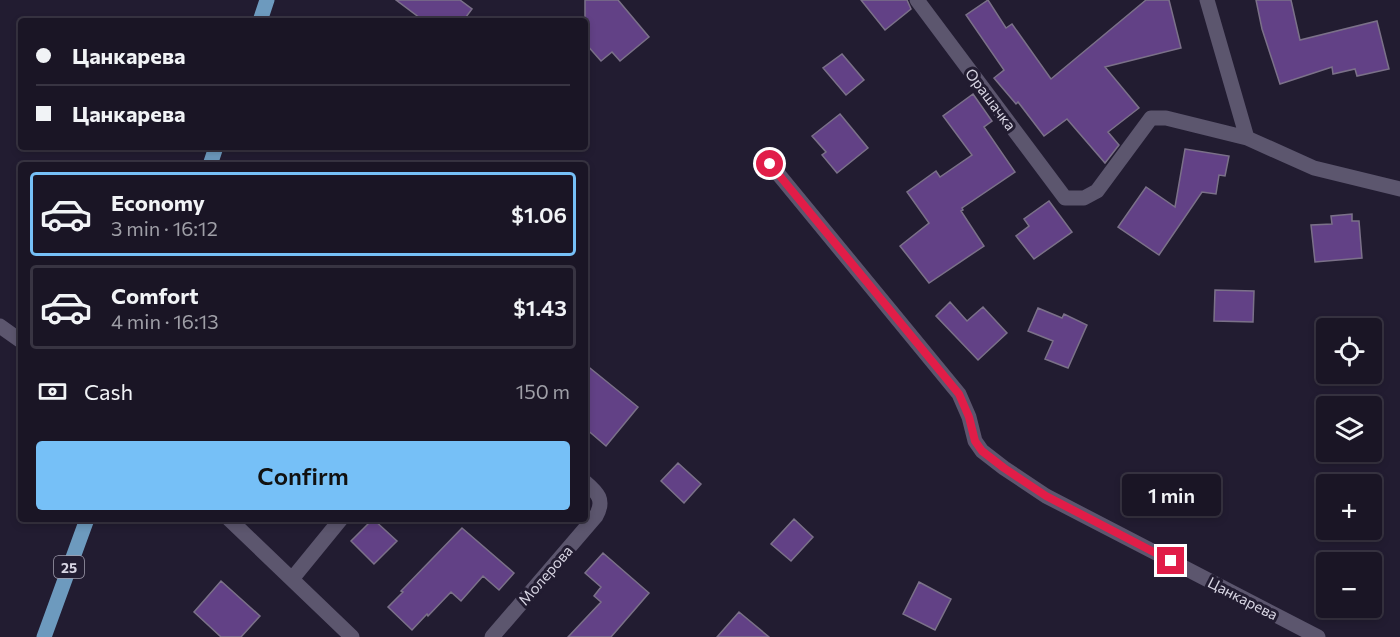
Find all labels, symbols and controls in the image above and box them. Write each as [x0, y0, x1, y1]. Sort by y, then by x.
text: Цанкарева [72, 42, 185, 69]
street label: Орашачка [962, 65, 1020, 133]
text: Цанкарева [72, 100, 185, 127]
route start [756, 150, 783, 177]
icon: car [39, 187, 93, 241]
text: Economy [111, 189, 205, 216]
text: $1.06 [511, 201, 567, 228]
text: 3 min · 16:12 [111, 216, 218, 240]
icon: car [39, 280, 93, 334]
text: Comfort [111, 282, 199, 309]
text: $1.43 [513, 294, 567, 321]
text: 4 min · 16:13 [111, 309, 219, 333]
map controls [1316, 318, 1382, 618]
button: locate [1316, 318, 1382, 384]
icon: cash [36, 375, 69, 408]
text: Cash [84, 378, 133, 405]
text: 150 m [516, 379, 570, 403]
button: layers [1316, 396, 1382, 462]
button: Confirm [36, 441, 570, 510]
callout: 1 min [1122, 474, 1220, 516]
button: + [1316, 474, 1382, 540]
text: 1 min [1148, 483, 1195, 507]
street label: Молерова [514, 541, 576, 609]
route end [1157, 547, 1184, 574]
button: − [1316, 552, 1382, 618]
road number: 25 [54, 556, 84, 578]
street label: Цанкарева [1205, 573, 1281, 623]

